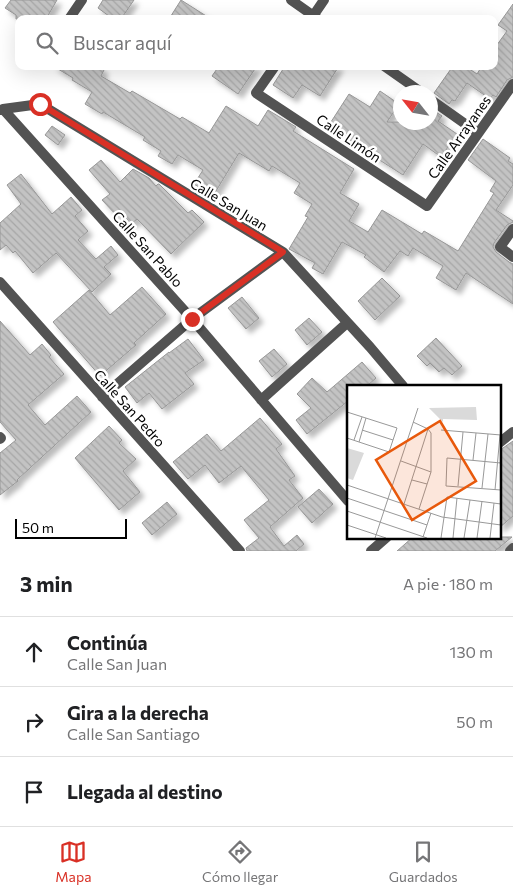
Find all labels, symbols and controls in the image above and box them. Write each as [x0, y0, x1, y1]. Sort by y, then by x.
search box [15, 15, 498, 70]
icon: search [33, 29, 61, 57]
text: Buscar aquí [73, 31, 172, 54]
north arrow [393, 85, 438, 130]
street label: Calle Arrayanes [424, 92, 494, 182]
route start [29, 93, 52, 116]
street label: Calle Limón [313, 110, 385, 166]
street label: Calle San Juan [187, 174, 271, 234]
street label: Calle San Pablo [109, 207, 187, 291]
route end [181, 308, 204, 331]
street label: Calle San Pedro [91, 366, 169, 450]
inset map [347, 385, 500, 538]
scale bar [15, 516, 128, 539]
text: 50 m [22, 519, 54, 536]
text: 3 min [20, 571, 73, 596]
text: A pie · 180 m [403, 574, 493, 593]
text: Continúa [67, 631, 148, 654]
icon: ahead [20, 638, 48, 666]
text: 130 m [450, 642, 493, 661]
text: Calle San Juan [67, 654, 167, 673]
text: Gira a la derecha [67, 701, 209, 724]
icon: right [20, 708, 48, 736]
text: 50 m [456, 712, 493, 731]
text: Calle San Santiago [67, 724, 200, 743]
icon: arrive [20, 778, 48, 806]
text: Llegada al destino [67, 780, 223, 803]
tab: Mapa [55, 838, 92, 885]
tab: Cómo llegar [202, 838, 278, 885]
tab: Guardados [389, 838, 458, 885]

